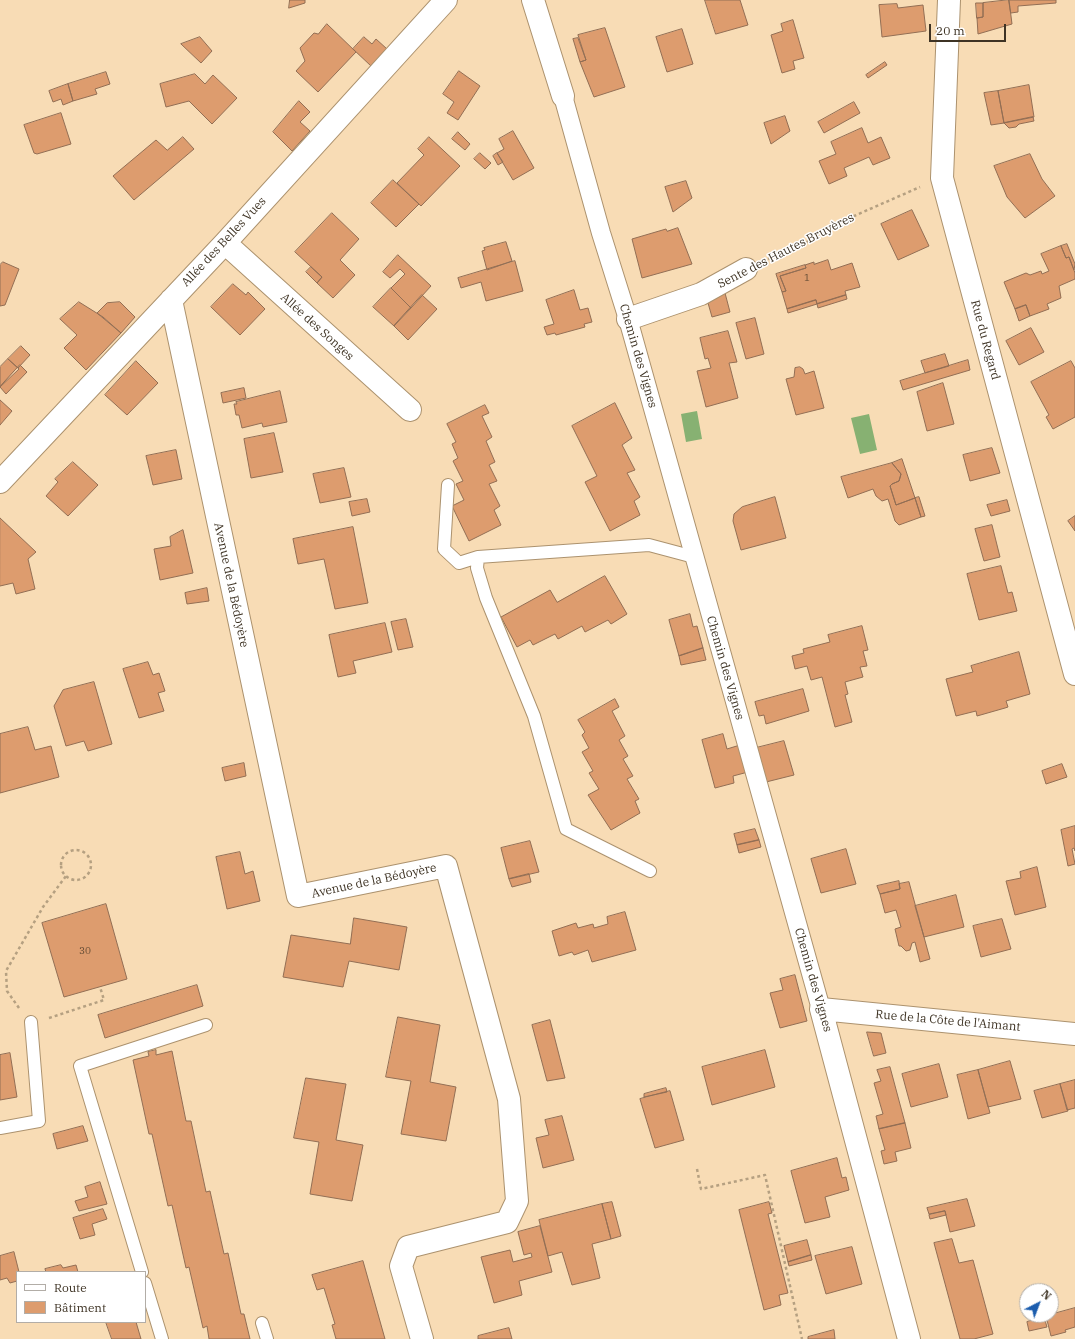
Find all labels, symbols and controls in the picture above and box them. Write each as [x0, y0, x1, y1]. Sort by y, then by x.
scale bar [931, 16, 1008, 42]
text: 20 m [936, 23, 965, 38]
street label: Allée des Belles Vues [179, 194, 269, 290]
street label: Sente des Hautes Bruyères [715, 210, 857, 292]
house number: 1 [804, 272, 810, 284]
street label: Allée des Songes [277, 290, 357, 364]
street label: Rue du Regard [967, 298, 1003, 382]
street label: Chemin des Vignes [616, 302, 660, 410]
street label: Avenue de la Bédoyère [211, 521, 251, 649]
street label: Chemin des Vignes [703, 614, 747, 722]
street label: Avenue de la Bédoyère [310, 861, 438, 901]
street label: Chemin des Vignes [791, 926, 835, 1034]
house number: 30 [79, 945, 91, 957]
street label: Rue de la Côte de l'Aimant [875, 1007, 1021, 1035]
legend [16, 1271, 146, 1323]
text: Route [54, 1280, 87, 1295]
north arrow [1019, 1283, 1059, 1323]
text: N [1038, 1287, 1054, 1303]
text: Bâtiment [54, 1300, 106, 1315]

